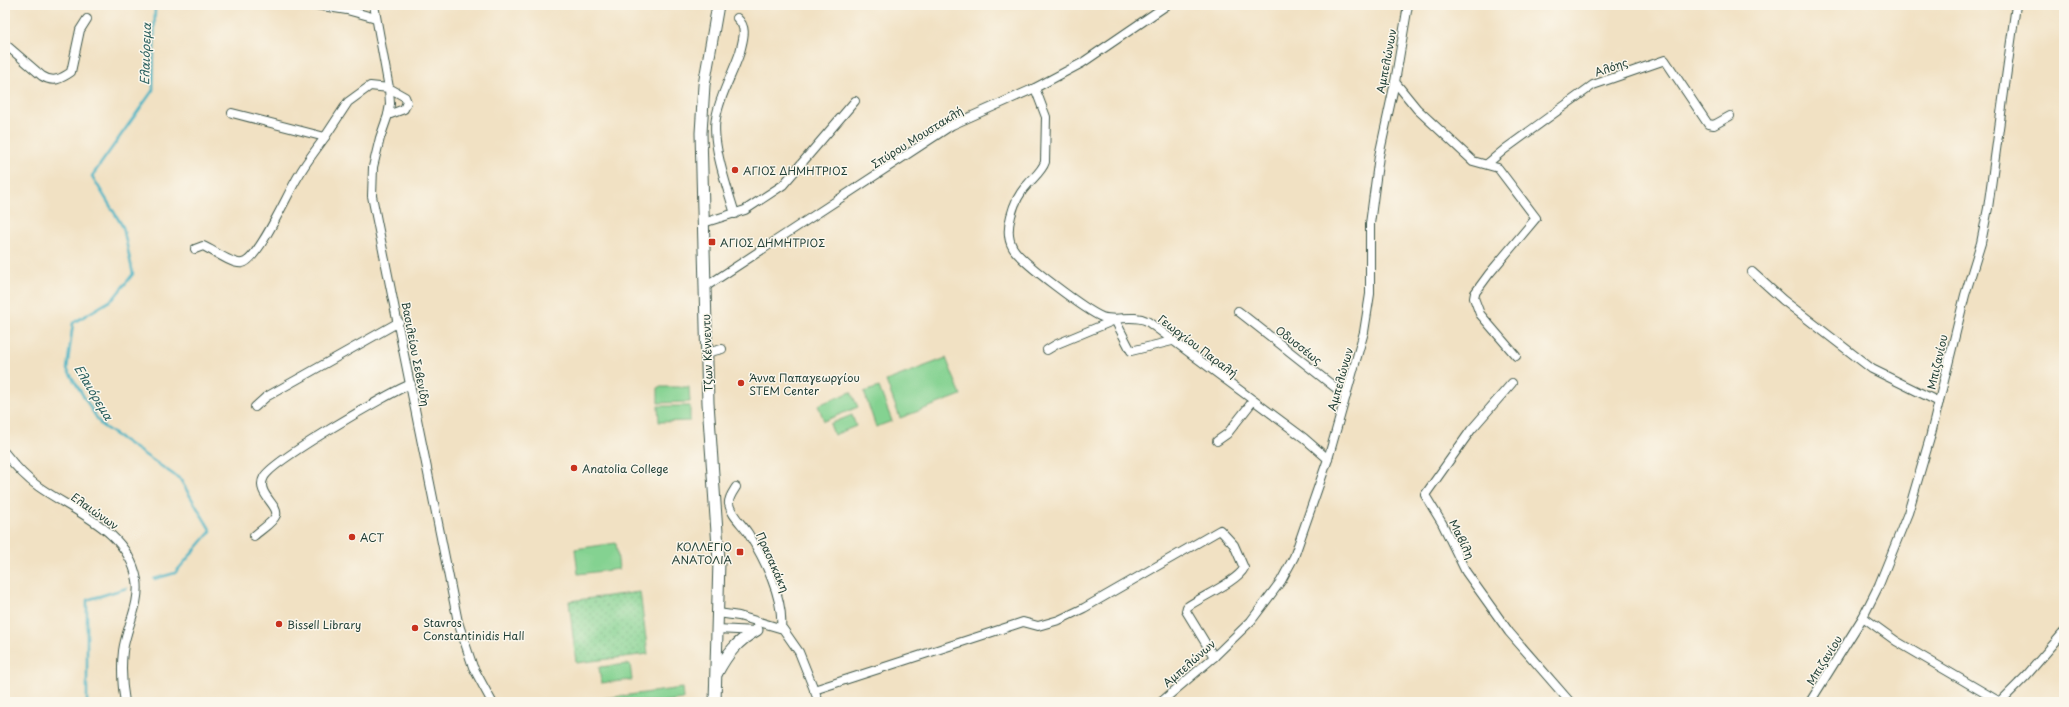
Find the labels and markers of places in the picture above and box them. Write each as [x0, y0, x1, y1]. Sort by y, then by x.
place label: ΆΓΙΟΣ ΔΗΜΗΤΡΙΟΣ [743, 162, 848, 179]
marker: ΆΓΙΟΣ ΔΗΜΗΤΡΙΟΣ [730, 165, 740, 175]
place label: ΑΓΙΟΣ ΔΗΜΗΤΡΙΟΣ [720, 234, 825, 251]
marker: ΑΓΙΟΣ ΔΗΜΗΤΡΙΟΣ [707, 237, 717, 247]
place label: Άννα Παπαγεωργίου STEM Center [749, 369, 860, 399]
marker: Άννα Παπαγεωργίου STEM Center [736, 378, 746, 388]
place label: Anatolia College [582, 460, 668, 477]
marker: Anatolia College [569, 463, 579, 473]
place label: ACT [360, 529, 385, 546]
marker: ACT [347, 532, 357, 542]
place label: ΚΟΛΛΕΓΙΟ ΑΝΑΤΟΛΙΑ [672, 538, 733, 568]
marker: ΚΟΛΛΕΓΙΟ ΑΝΑΤΟΛΙΑ [735, 547, 745, 557]
place label: Stavros Constantinidis Hall [423, 614, 525, 644]
place label: Bissell Library [287, 616, 361, 633]
marker: Bissell Library [274, 619, 284, 629]
marker: Stavros Constantinidis Hall [410, 623, 420, 633]

